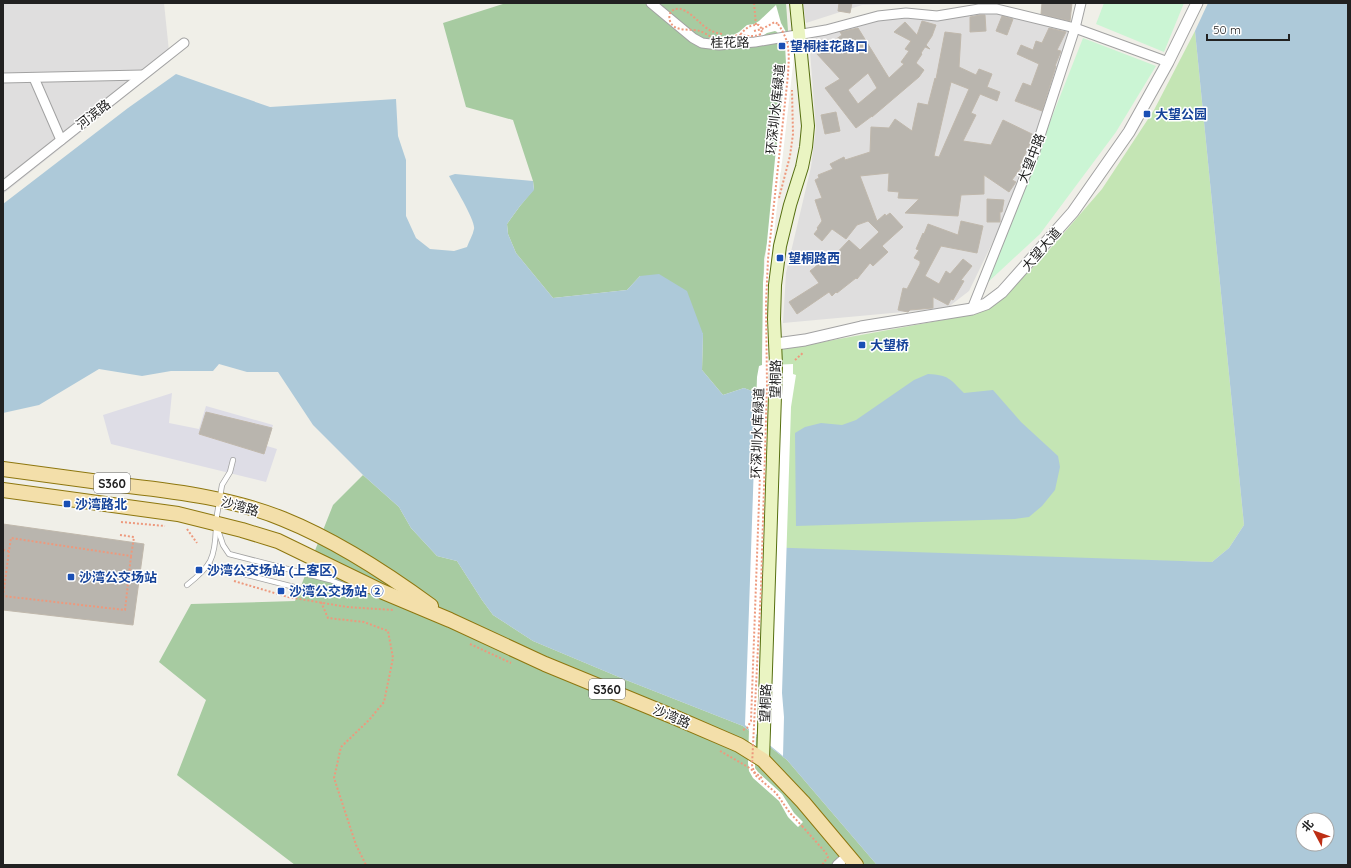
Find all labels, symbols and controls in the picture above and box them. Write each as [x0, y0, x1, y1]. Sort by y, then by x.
scale bar [1207, 16, 1289, 42]
text: 50 m [1213, 22, 1241, 37]
street label: 桂花路 [710, 34, 750, 50]
place label: 望桐桂花路口 [790, 38, 868, 54]
marker: 望桐桂花路口 [777, 41, 787, 51]
street label: 环深圳水库緑道 [762, 63, 788, 155]
street label: 河滨路 [73, 96, 113, 132]
place label: 大望公园 [1155, 106, 1207, 122]
marker: 大望公园 [1142, 109, 1152, 119]
street label: 大望中路 [1014, 131, 1048, 185]
street label: 大望大道 [1018, 224, 1064, 274]
place label: 望桐路西 [788, 250, 840, 266]
marker: 望桐路西 [775, 253, 785, 263]
place label: 大望桥 [870, 337, 909, 353]
marker: 大望桥 [857, 340, 867, 350]
street label: 望桐路 [767, 359, 783, 399]
street label: 环深圳水库緑道 [747, 387, 767, 479]
road number: S360 [94, 473, 130, 493]
street label: 沙湾路 [219, 493, 261, 519]
place label: 沙湾路北 [75, 496, 127, 512]
marker: 沙湾路北 [62, 499, 72, 509]
place label: 沙湾公交场站 (上客区) [207, 562, 337, 578]
marker: 沙湾公交场站 (上客区) [194, 565, 204, 575]
place label: 沙湾公交场站 [79, 569, 157, 585]
marker: 沙湾公交场站 [66, 572, 76, 582]
place label: 沙湾公交场站 ② [289, 583, 384, 599]
marker: 沙湾公交场站 ② [276, 586, 286, 596]
road number: S360 [589, 679, 625, 699]
street label: 望桐路 [756, 683, 774, 723]
street label: 沙湾路 [651, 701, 693, 731]
north arrow [1295, 812, 1335, 852]
text: 北 [1299, 817, 1316, 834]

